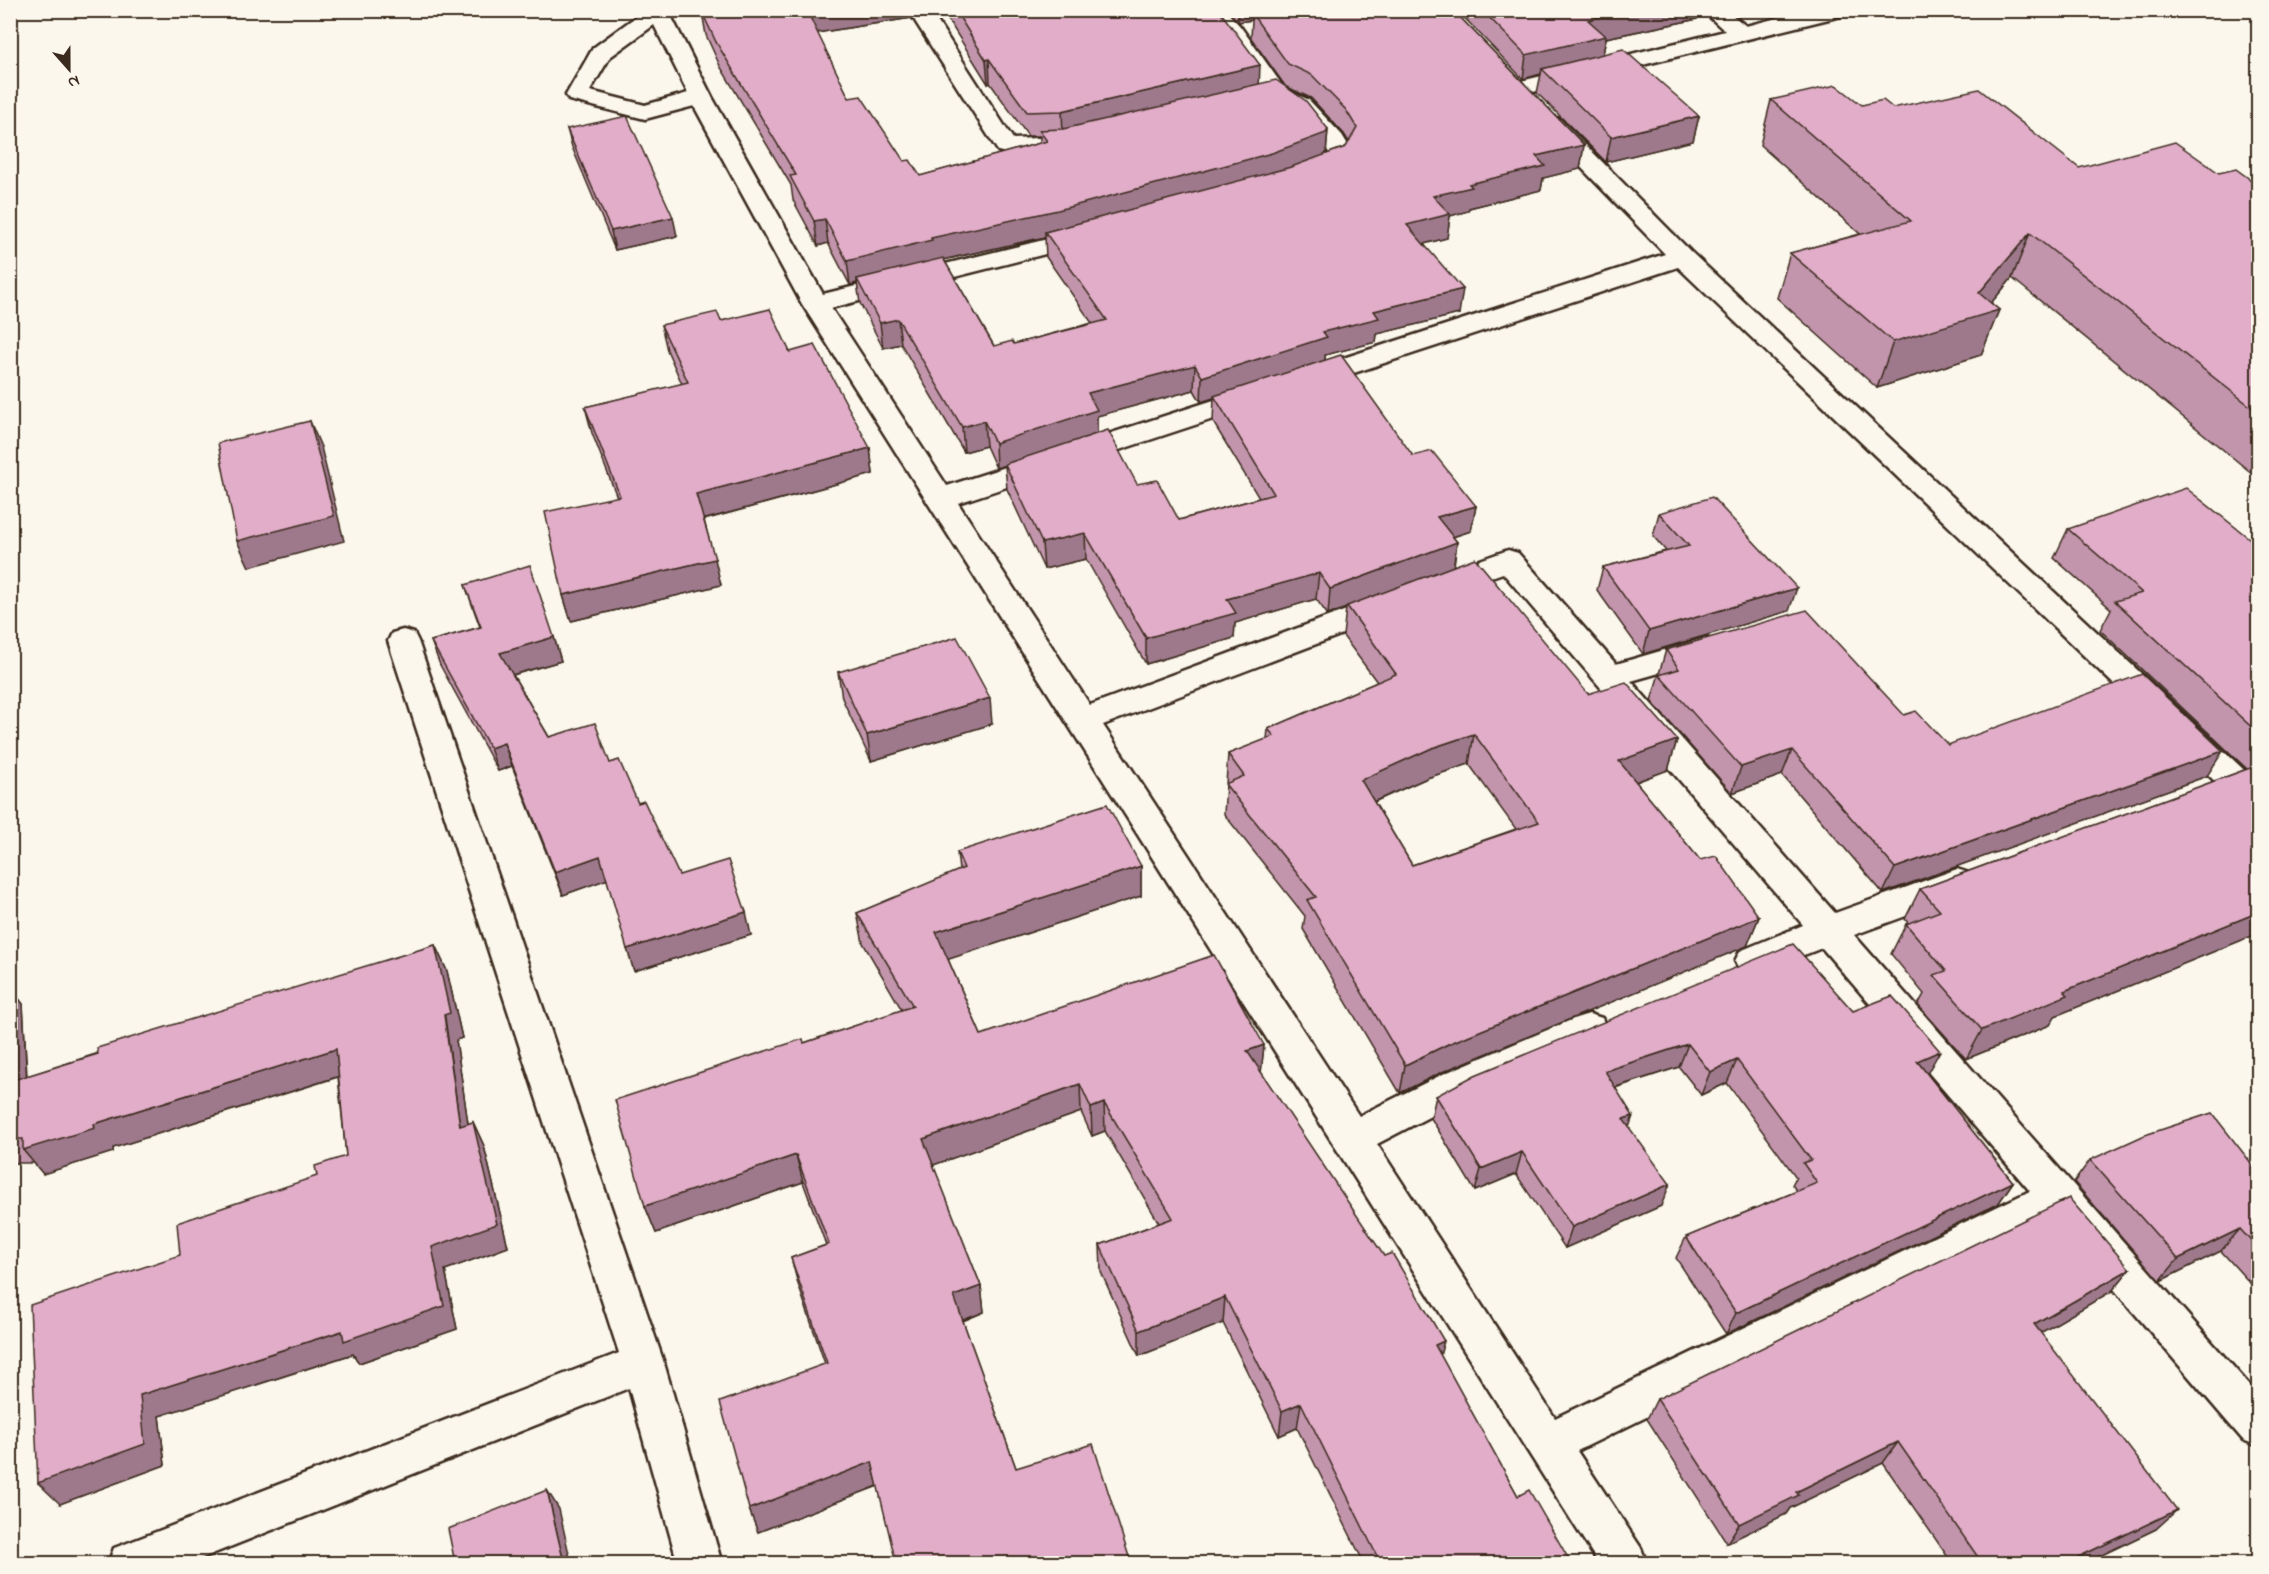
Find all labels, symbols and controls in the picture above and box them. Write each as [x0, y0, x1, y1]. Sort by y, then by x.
north arrow [39, 39, 99, 99]
text: N [64, 68, 83, 94]

